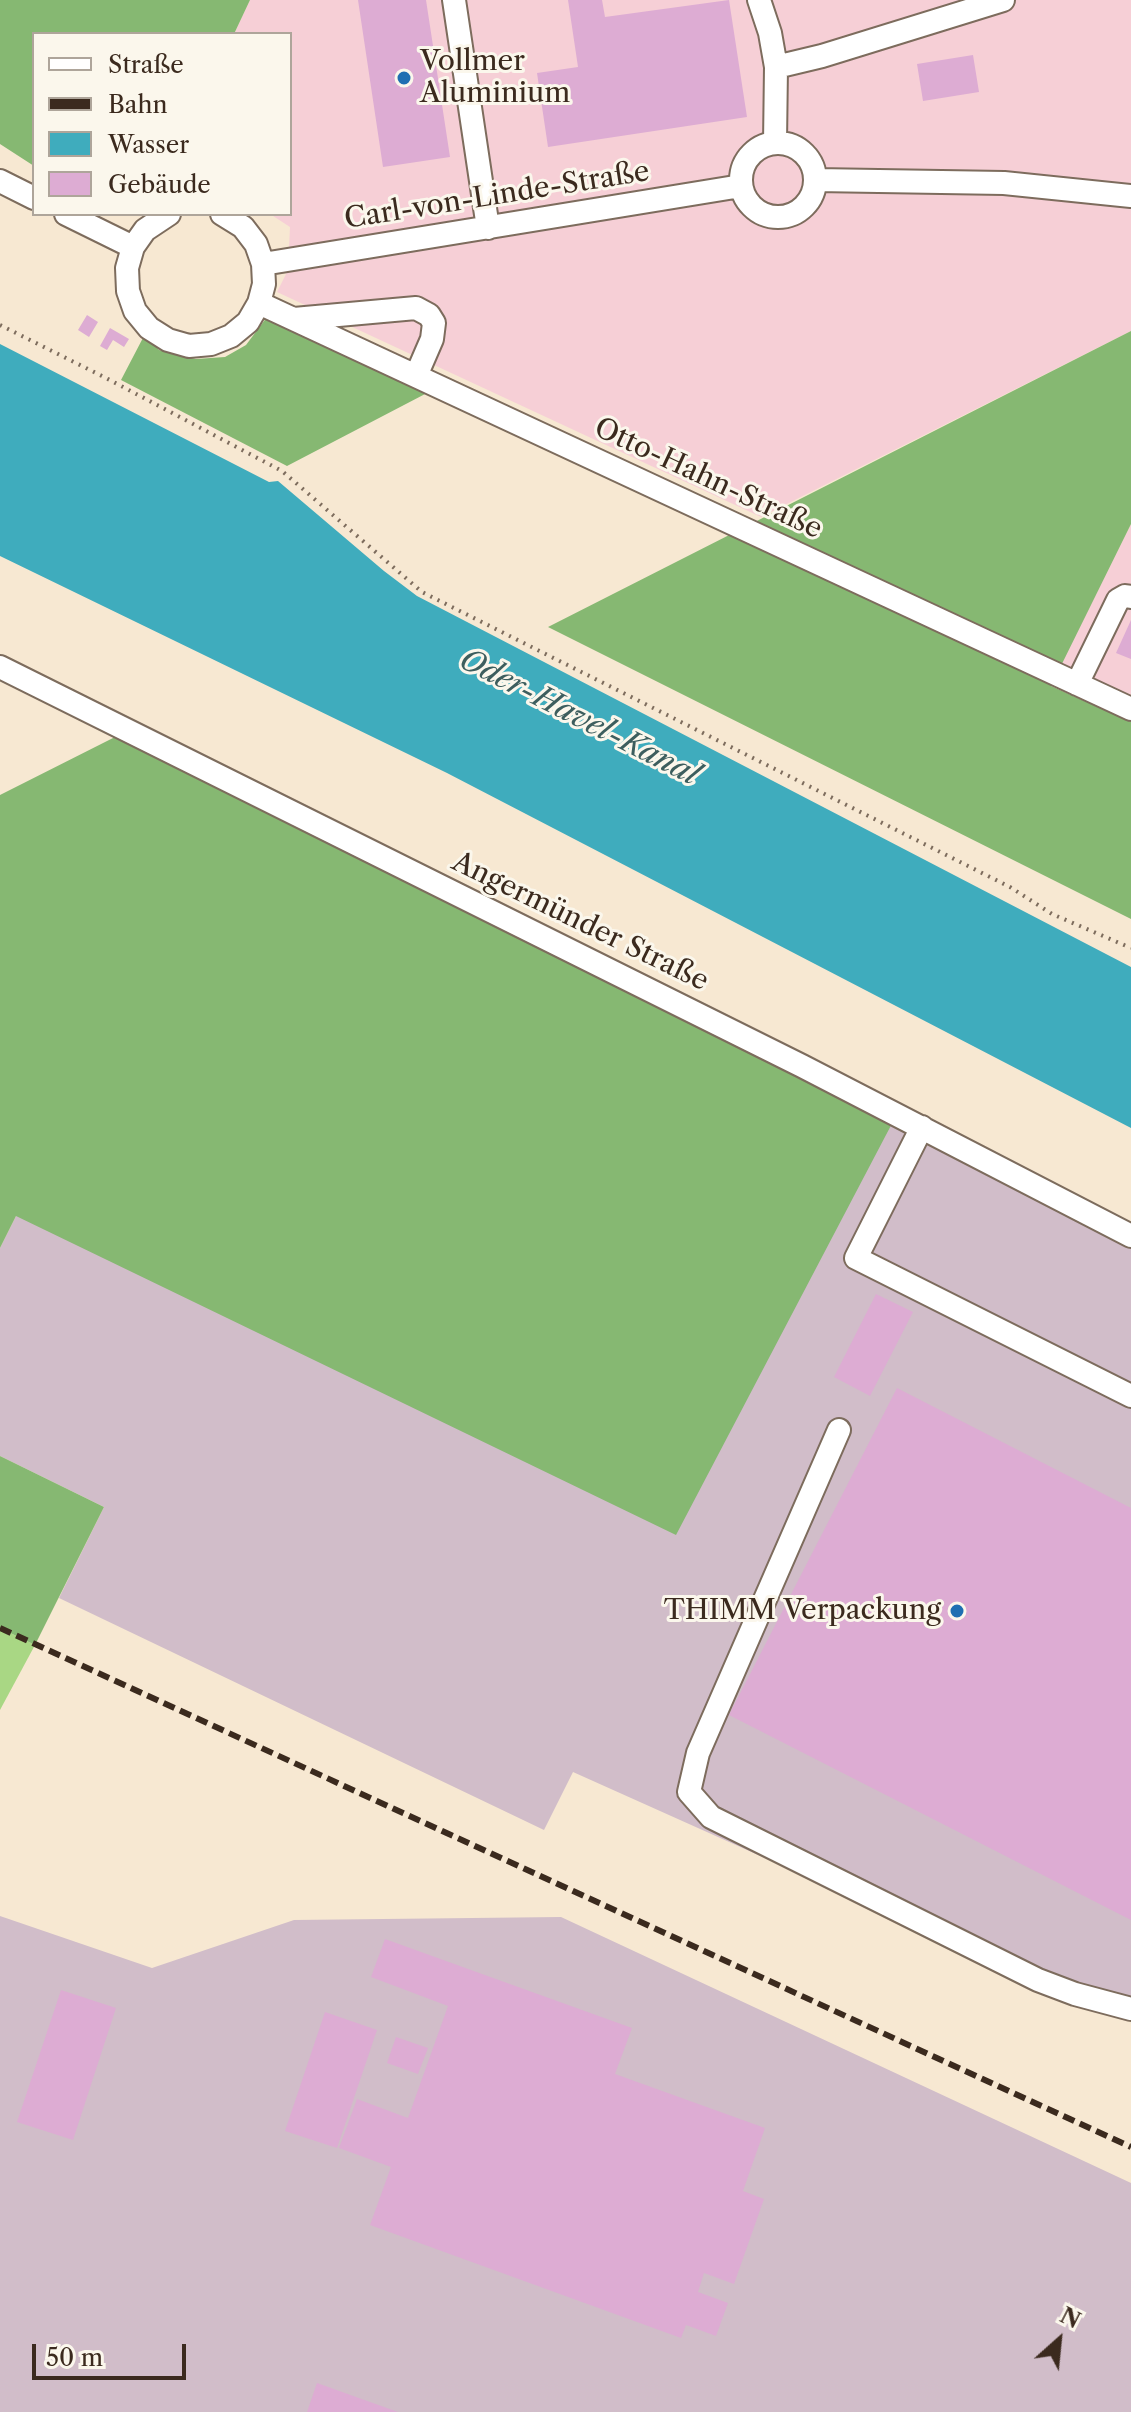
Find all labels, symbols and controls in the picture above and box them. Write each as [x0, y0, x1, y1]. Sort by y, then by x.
legend [32, 32, 292, 216]
place label: Vollmer Aluminium [420, 45, 570, 111]
text: Straße [108, 50, 184, 79]
marker: Vollmer Aluminium [395, 69, 413, 87]
text: Bahn [108, 90, 167, 119]
text: Wasser [108, 130, 189, 159]
street label: Carl-von-Linde-Straße [342, 155, 652, 237]
text: Gebäude [108, 170, 211, 199]
street label: Otto-Hahn-Straße [589, 411, 827, 547]
water label: Oder-Havel-Kanal [453, 642, 705, 794]
street label: Angermünder Straße [446, 845, 714, 999]
place label: THIMM Verpackung [664, 1594, 941, 1628]
marker: THIMM Verpackung [948, 1602, 966, 1620]
north arrow [1019, 2300, 1099, 2380]
text: N [1055, 2302, 1085, 2335]
scale bar [36, 2328, 190, 2378]
text: 50 m [46, 2343, 103, 2372]

